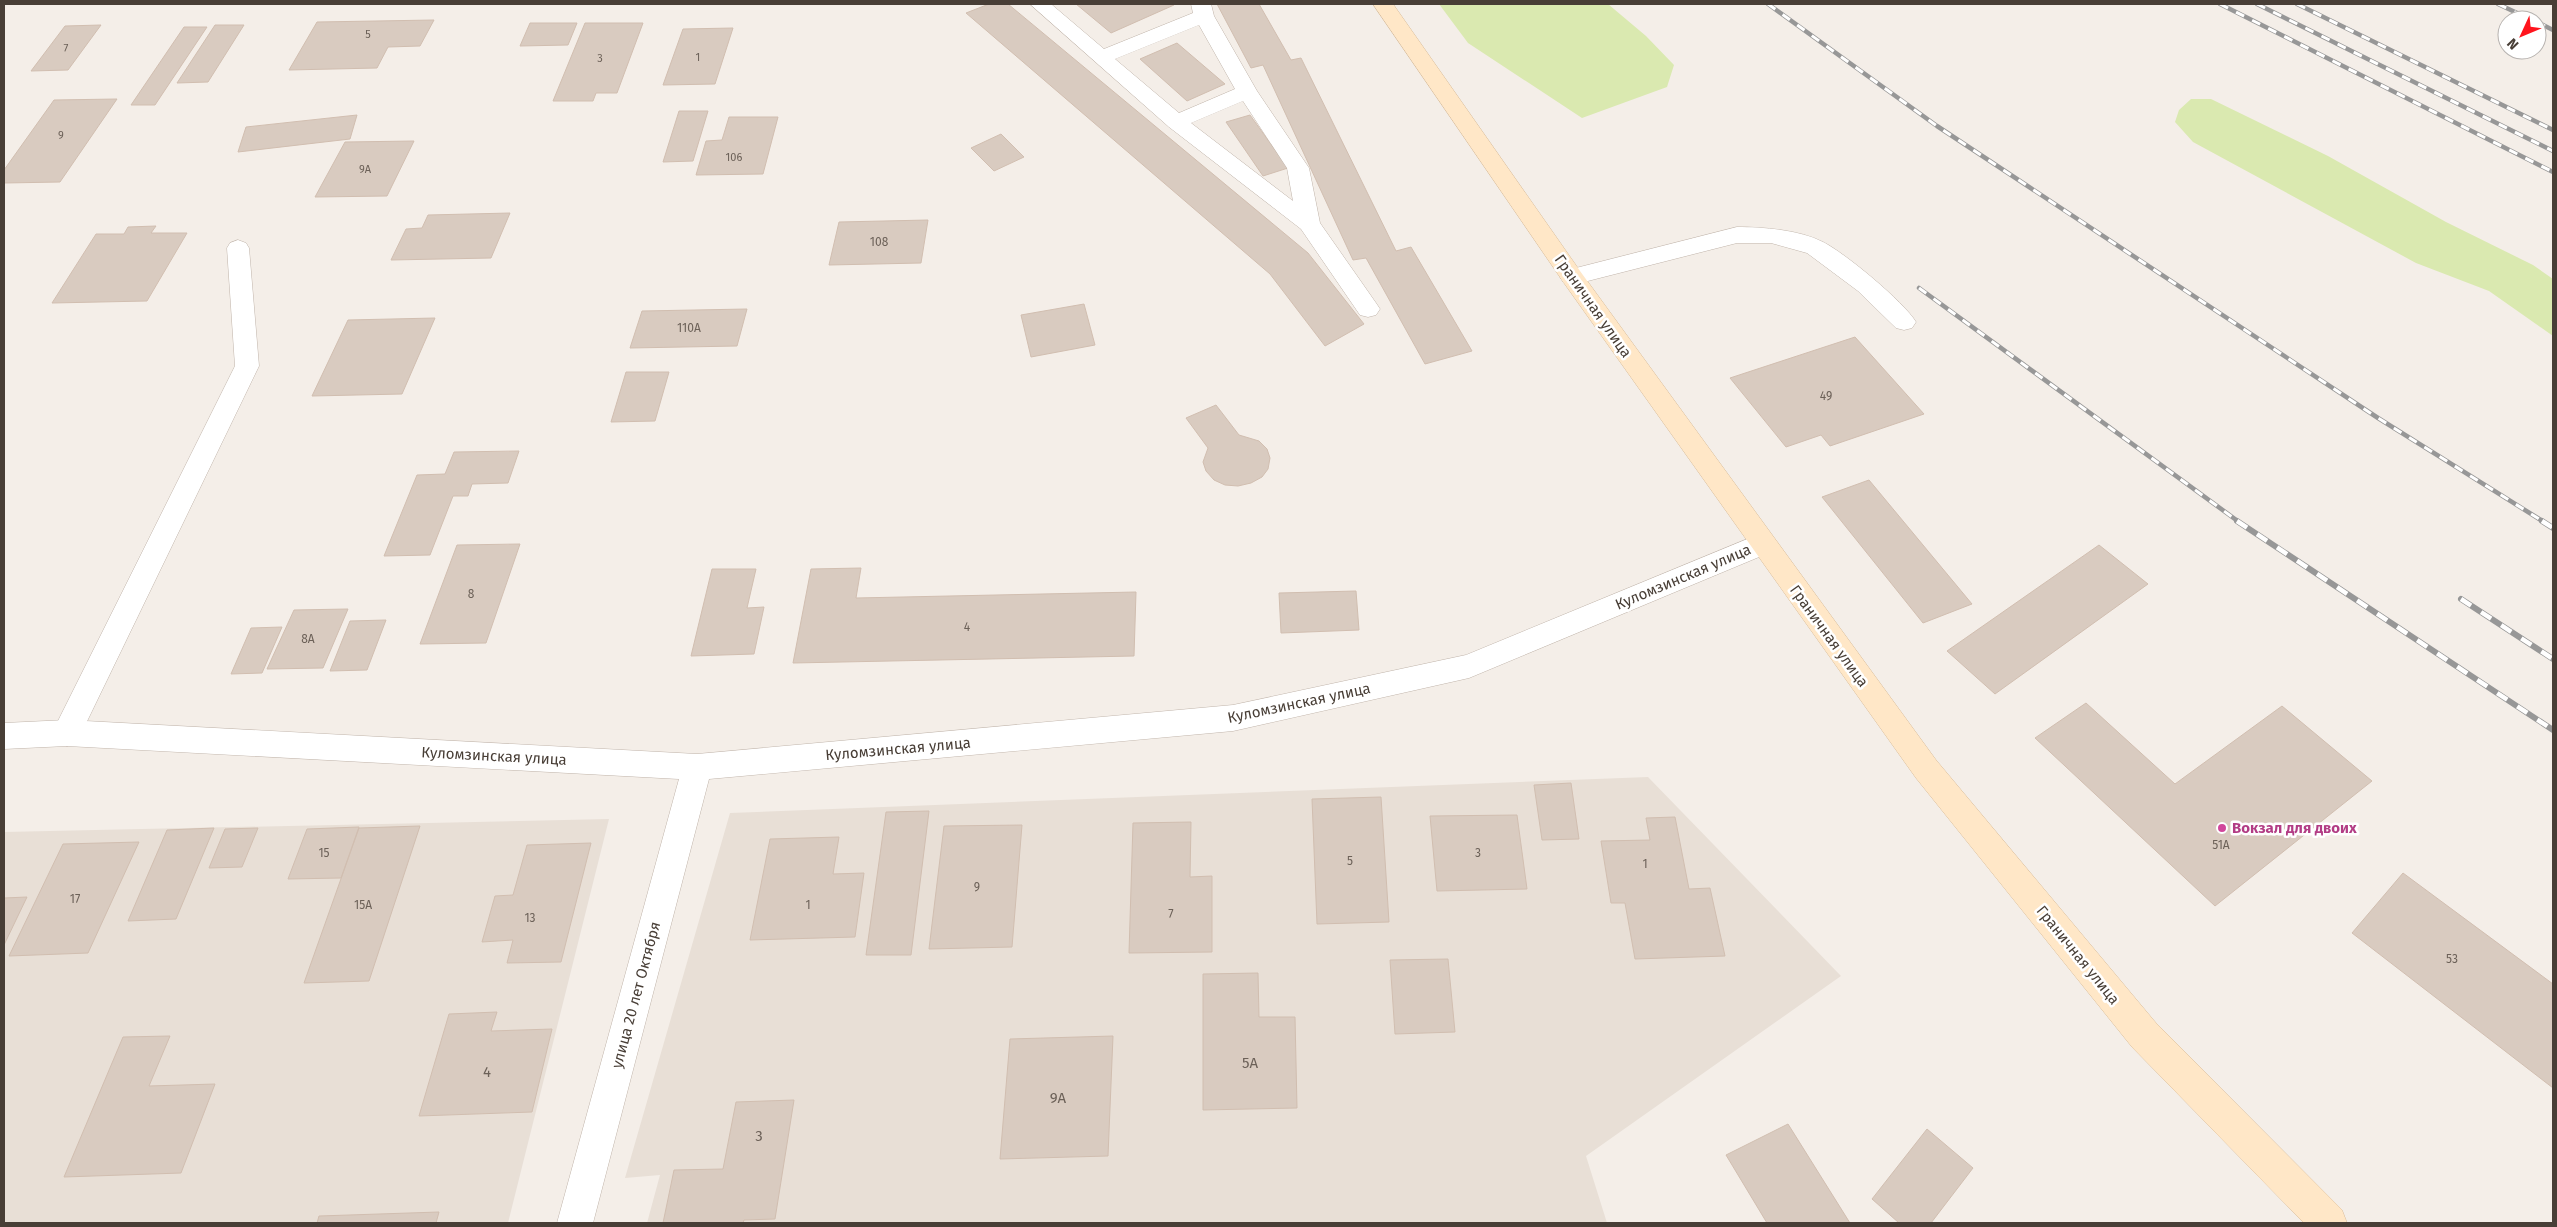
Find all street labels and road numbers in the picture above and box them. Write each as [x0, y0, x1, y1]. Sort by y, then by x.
street label: Граничная улица [1551, 251, 1635, 361]
street label: Куломзинская улица [1612, 540, 1754, 614]
street label: Граничная улица [1786, 581, 1872, 691]
street label: Куломзинская улица [1226, 679, 1372, 727]
street label: Куломзинская улица [825, 734, 971, 764]
street label: Куломзинская улица [421, 743, 567, 769]
street label: Граничная улица [2033, 902, 2123, 1008]
street label: улица 20 лет Октября [608, 920, 664, 1070]

